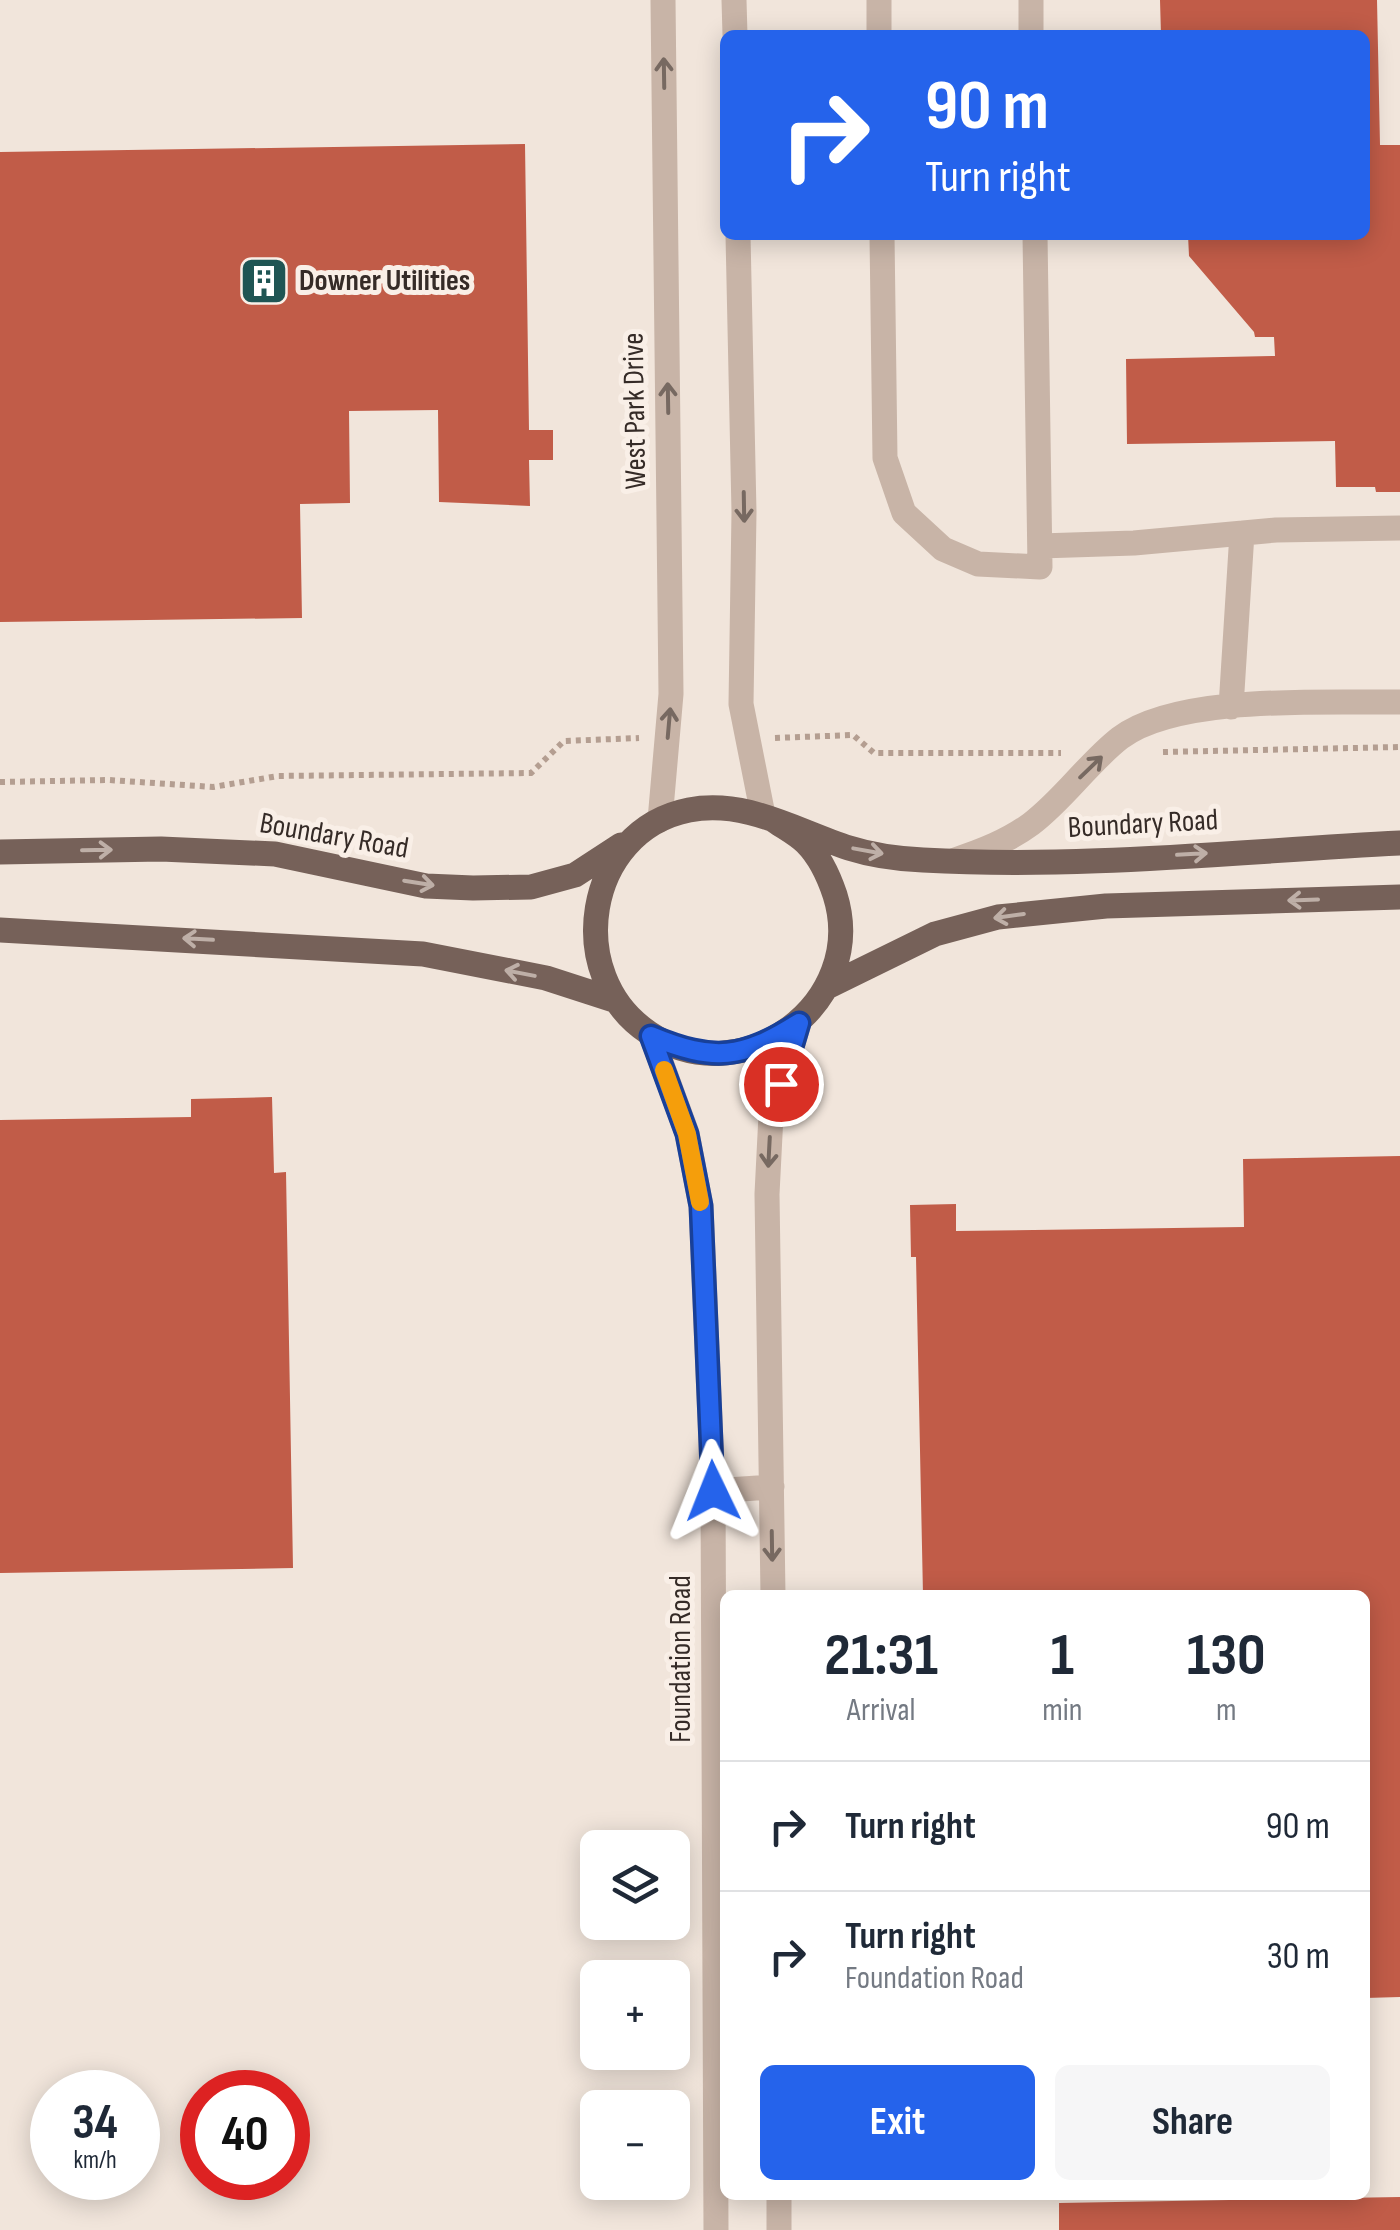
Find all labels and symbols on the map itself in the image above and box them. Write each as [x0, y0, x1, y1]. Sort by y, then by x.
one-way arrow [654, 58, 674, 90]
building icon: Downer Utilities [238, 255, 290, 307]
place label: Downer Utilities [299, 263, 470, 299]
street label: West Park Drive [616, 332, 654, 490]
one-way arrow [658, 383, 678, 416]
one-way arrow [734, 491, 753, 523]
one-way arrow [659, 708, 678, 740]
one-way arrow [1078, 755, 1102, 779]
street label: Boundary Road [1067, 802, 1219, 846]
street label: Boundary Road [257, 805, 411, 867]
one-way arrow [81, 840, 113, 859]
one-way arrow [851, 842, 884, 861]
one-way arrow [1175, 844, 1207, 863]
one-way arrow [403, 875, 435, 893]
one-way arrow [1287, 891, 1319, 910]
one-way arrow [994, 907, 1026, 925]
one-way arrow [182, 930, 214, 949]
one-way arrow [505, 962, 537, 981]
pin [739, 1042, 824, 1127]
one-way arrow [759, 1135, 778, 1167]
position arrow [661, 1439, 765, 1543]
one-way arrow [762, 1530, 782, 1562]
street label: Foundation Road [663, 1575, 699, 1743]
speed limit sign: 40 [180, 2070, 310, 2200]

